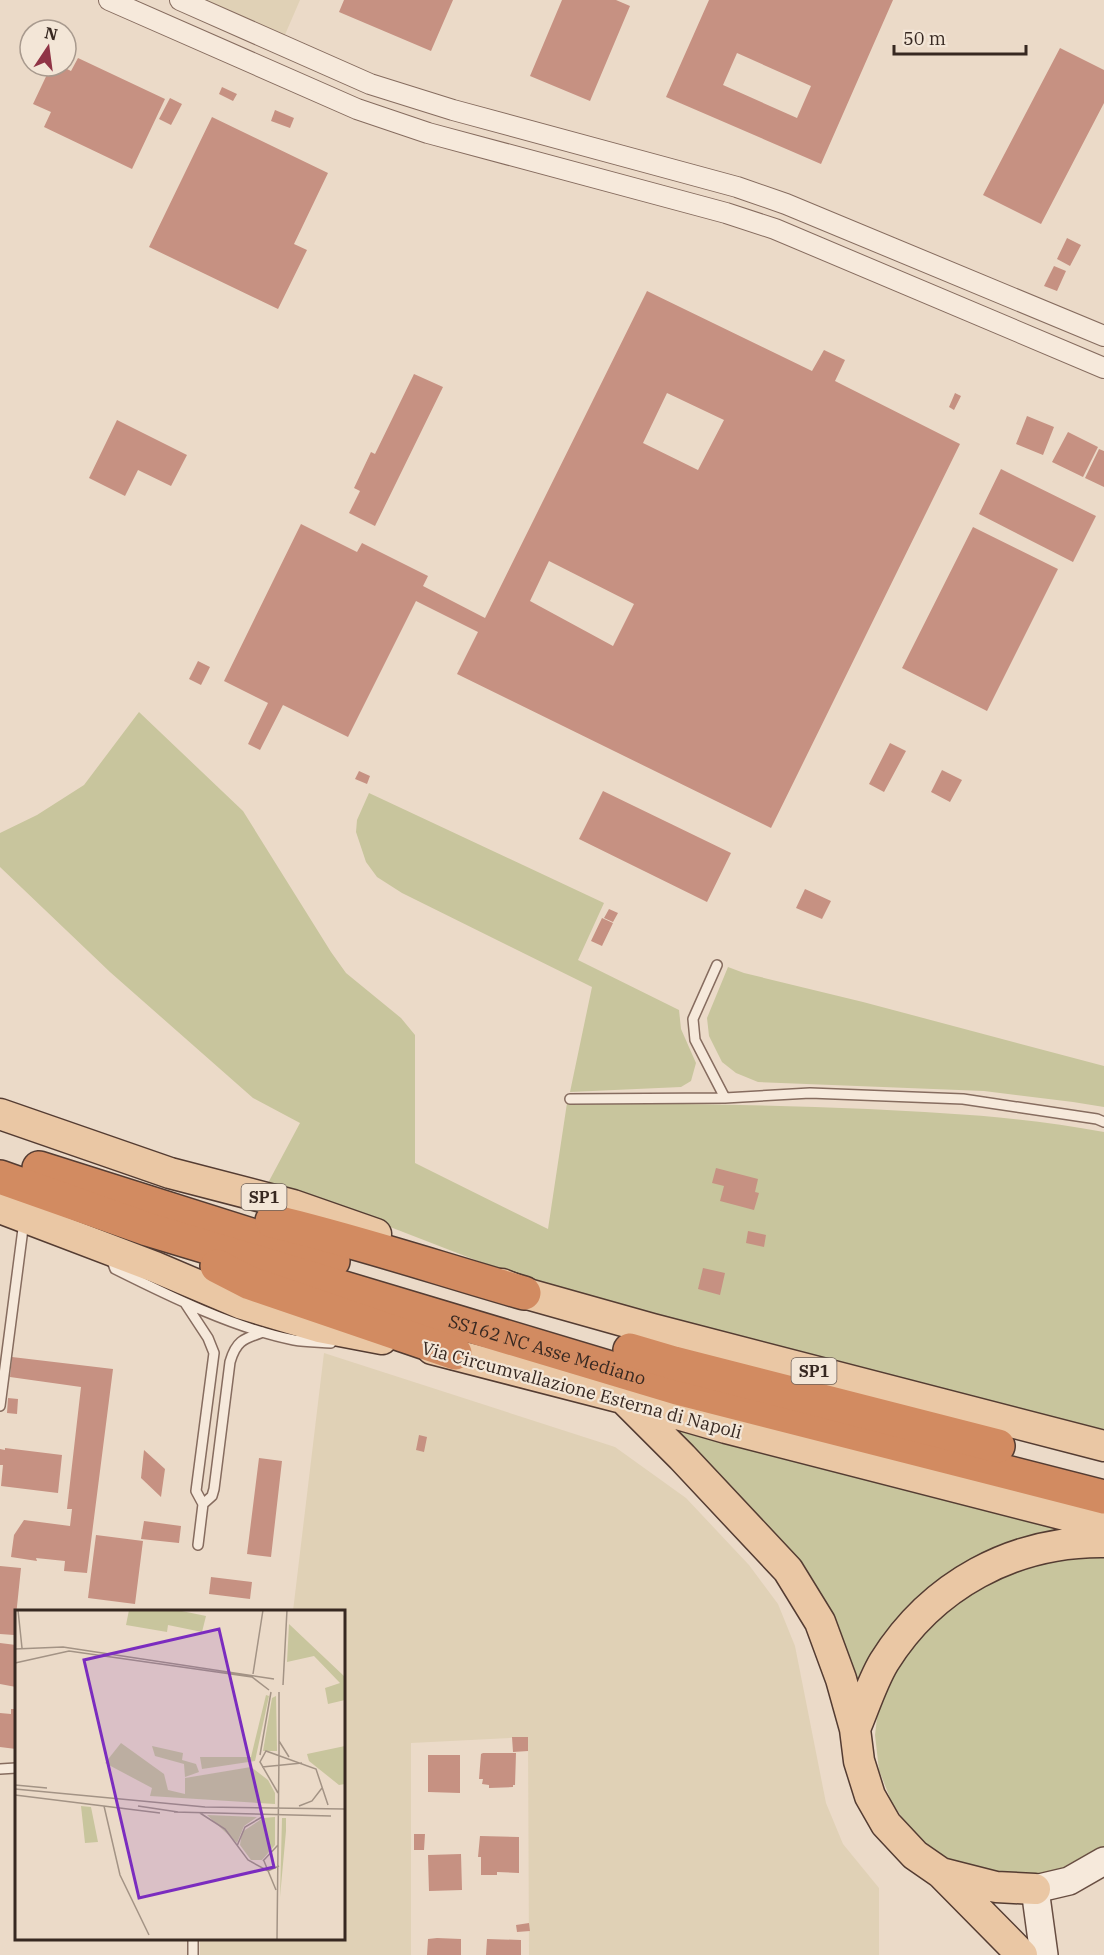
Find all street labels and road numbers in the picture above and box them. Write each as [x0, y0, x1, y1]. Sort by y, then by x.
road number: SP1 [242, 1184, 286, 1210]
street label: SS162 NC Asse Mediano [446, 1309, 649, 1390]
street label: Via Circumvallazione Esterna di Napoli [419, 1336, 745, 1444]
road number: SP1 [792, 1358, 836, 1384]

